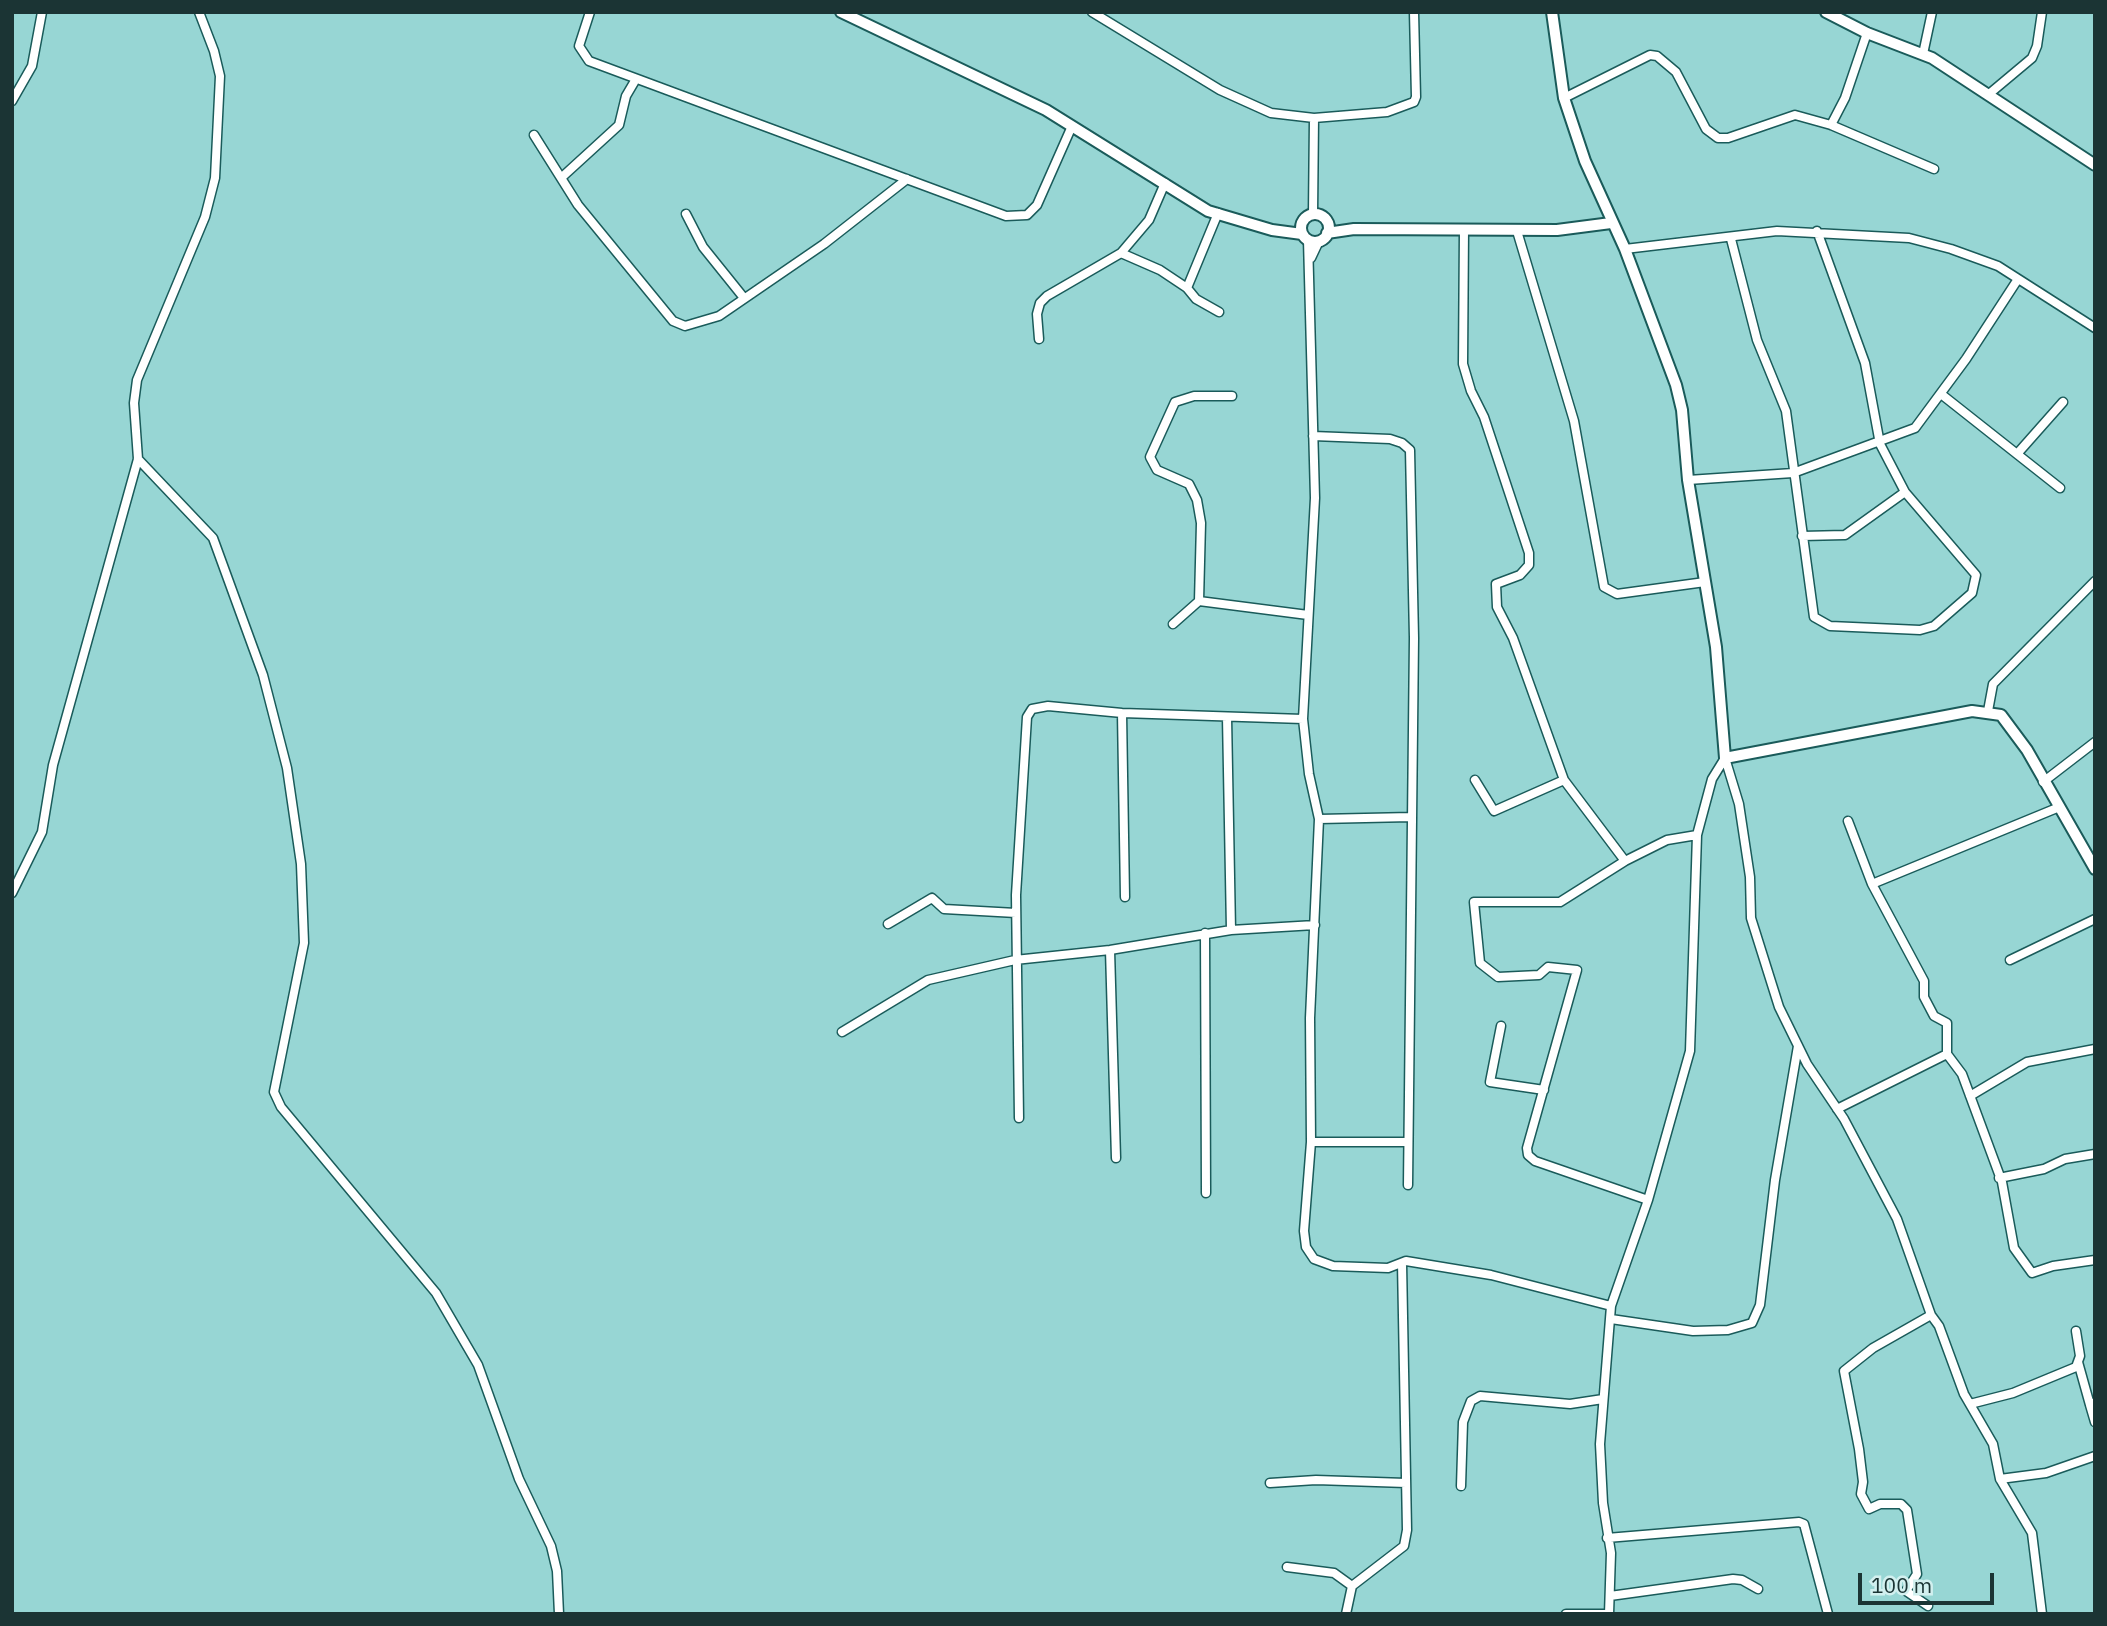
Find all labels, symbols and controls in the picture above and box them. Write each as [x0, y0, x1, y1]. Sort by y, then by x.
scale bar [1862, 1560, 1998, 1604]
text: 100 m [1871, 1571, 1932, 1599]

